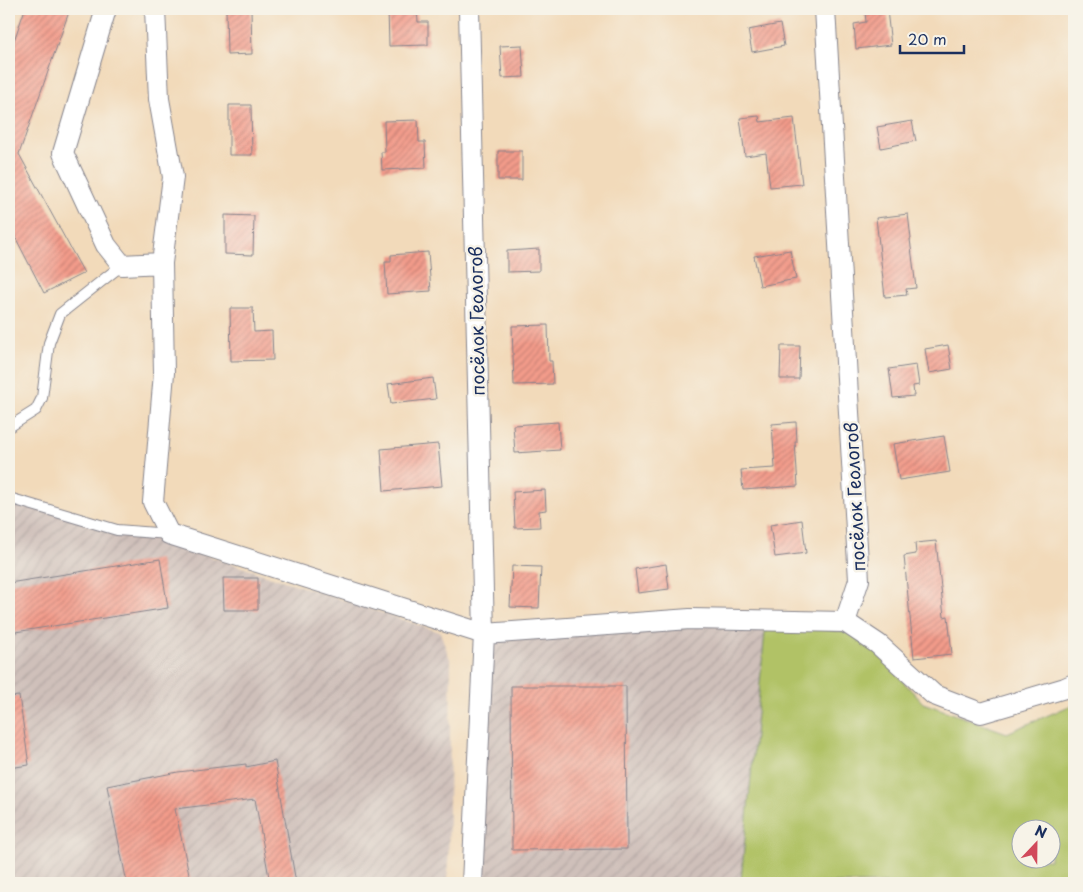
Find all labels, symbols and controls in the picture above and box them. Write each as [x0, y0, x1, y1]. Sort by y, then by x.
scale bar [900, 22, 964, 54]
text: 20 m [908, 27, 947, 50]
street label: посёлок Геологов [461, 246, 491, 396]
street label: посёлок Геологов [837, 422, 871, 572]
north arrow [1010, 820, 1060, 870]
text: N [1032, 820, 1050, 843]

